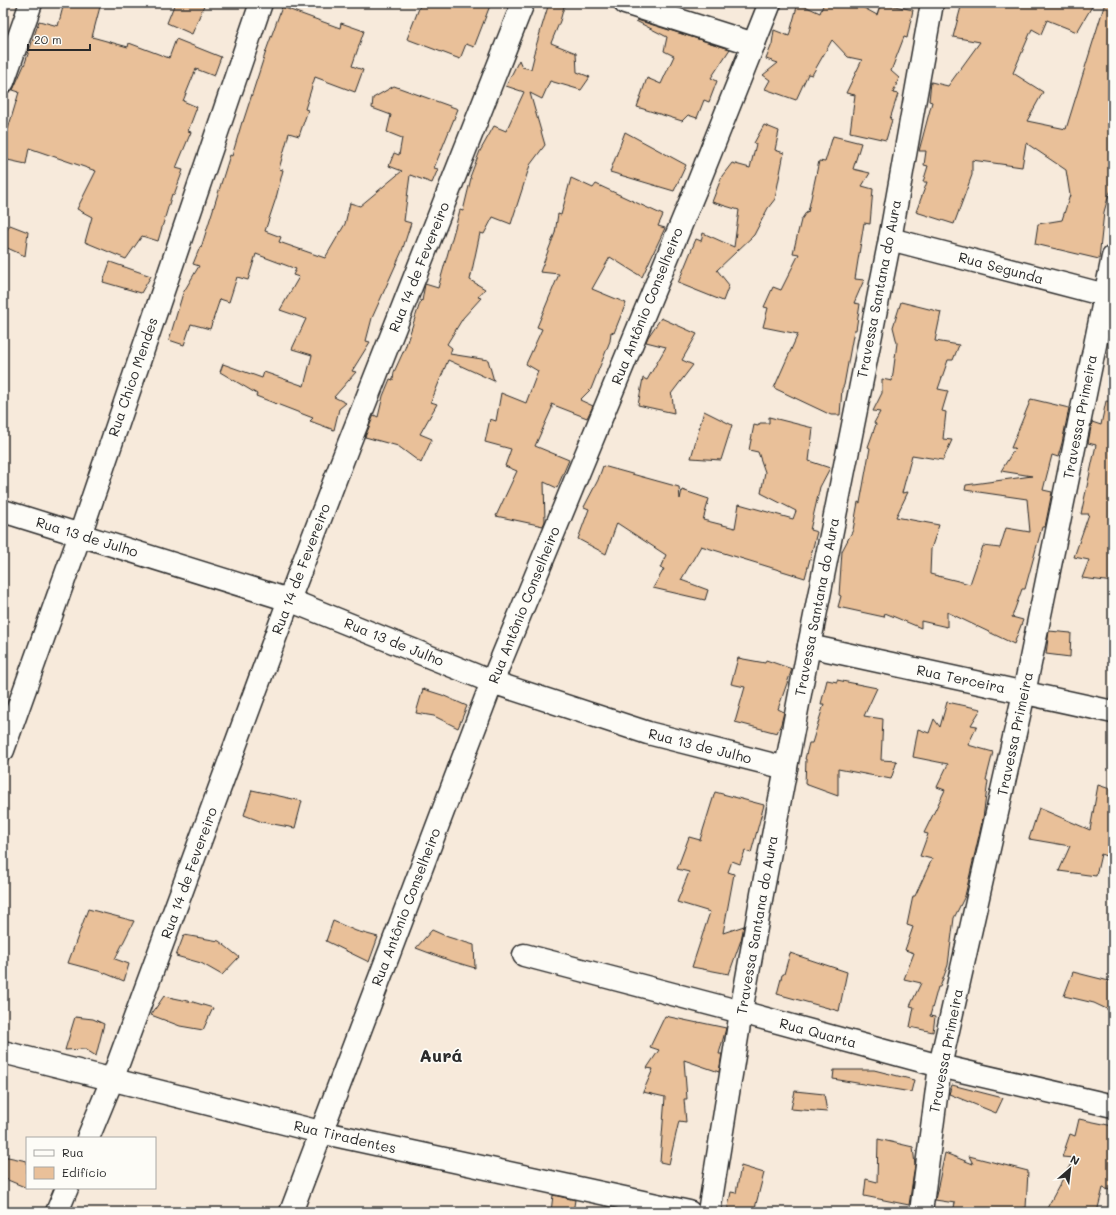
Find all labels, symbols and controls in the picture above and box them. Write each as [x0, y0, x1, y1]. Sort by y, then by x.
scale bar [28, 26, 90, 52]
text: 20 m [34, 31, 62, 47]
street label: Travessa Santana do Aura [852, 198, 905, 380]
street label: Rua 14 de Fevereiro [384, 199, 453, 335]
street label: Rua Antônio Conselheiro [606, 224, 687, 387]
street label: Rua Segunda [956, 247, 1046, 288]
street label: Rua Chico Mendes [103, 315, 162, 439]
street label: Travessa Primeira [1058, 353, 1101, 481]
street label: Rua 14 de Fevereiro [267, 501, 334, 637]
street label: Rua 13 de Julho [34, 512, 141, 561]
street label: Travessa Santana do Aura [790, 516, 843, 698]
street label: Rua Antônio Conselheiro [483, 523, 564, 686]
street label: Rua 13 de Julho [342, 613, 447, 670]
street label: Rua Terceira [915, 660, 1007, 697]
street label: Travessa Primeira [992, 670, 1037, 798]
street label: Rua 13 de Julho [646, 723, 754, 768]
street label: Rua 14 de Fevereiro [156, 804, 221, 941]
street label: Rua Antônio Conselheiro [367, 825, 444, 989]
street label: Travessa Santana do Aura [731, 834, 782, 1016]
street label: Travessa Primeira [924, 987, 967, 1115]
street label: Rua Quarta [777, 1013, 859, 1052]
district label: Aurá [419, 1043, 463, 1067]
street label: Rua Tiradentes [292, 1115, 398, 1158]
legend [26, 1137, 156, 1189]
text: Rua [62, 1144, 84, 1160]
north arrow [1050, 1149, 1090, 1189]
text: N [1068, 1151, 1082, 1168]
text: Edifício [62, 1164, 106, 1180]

